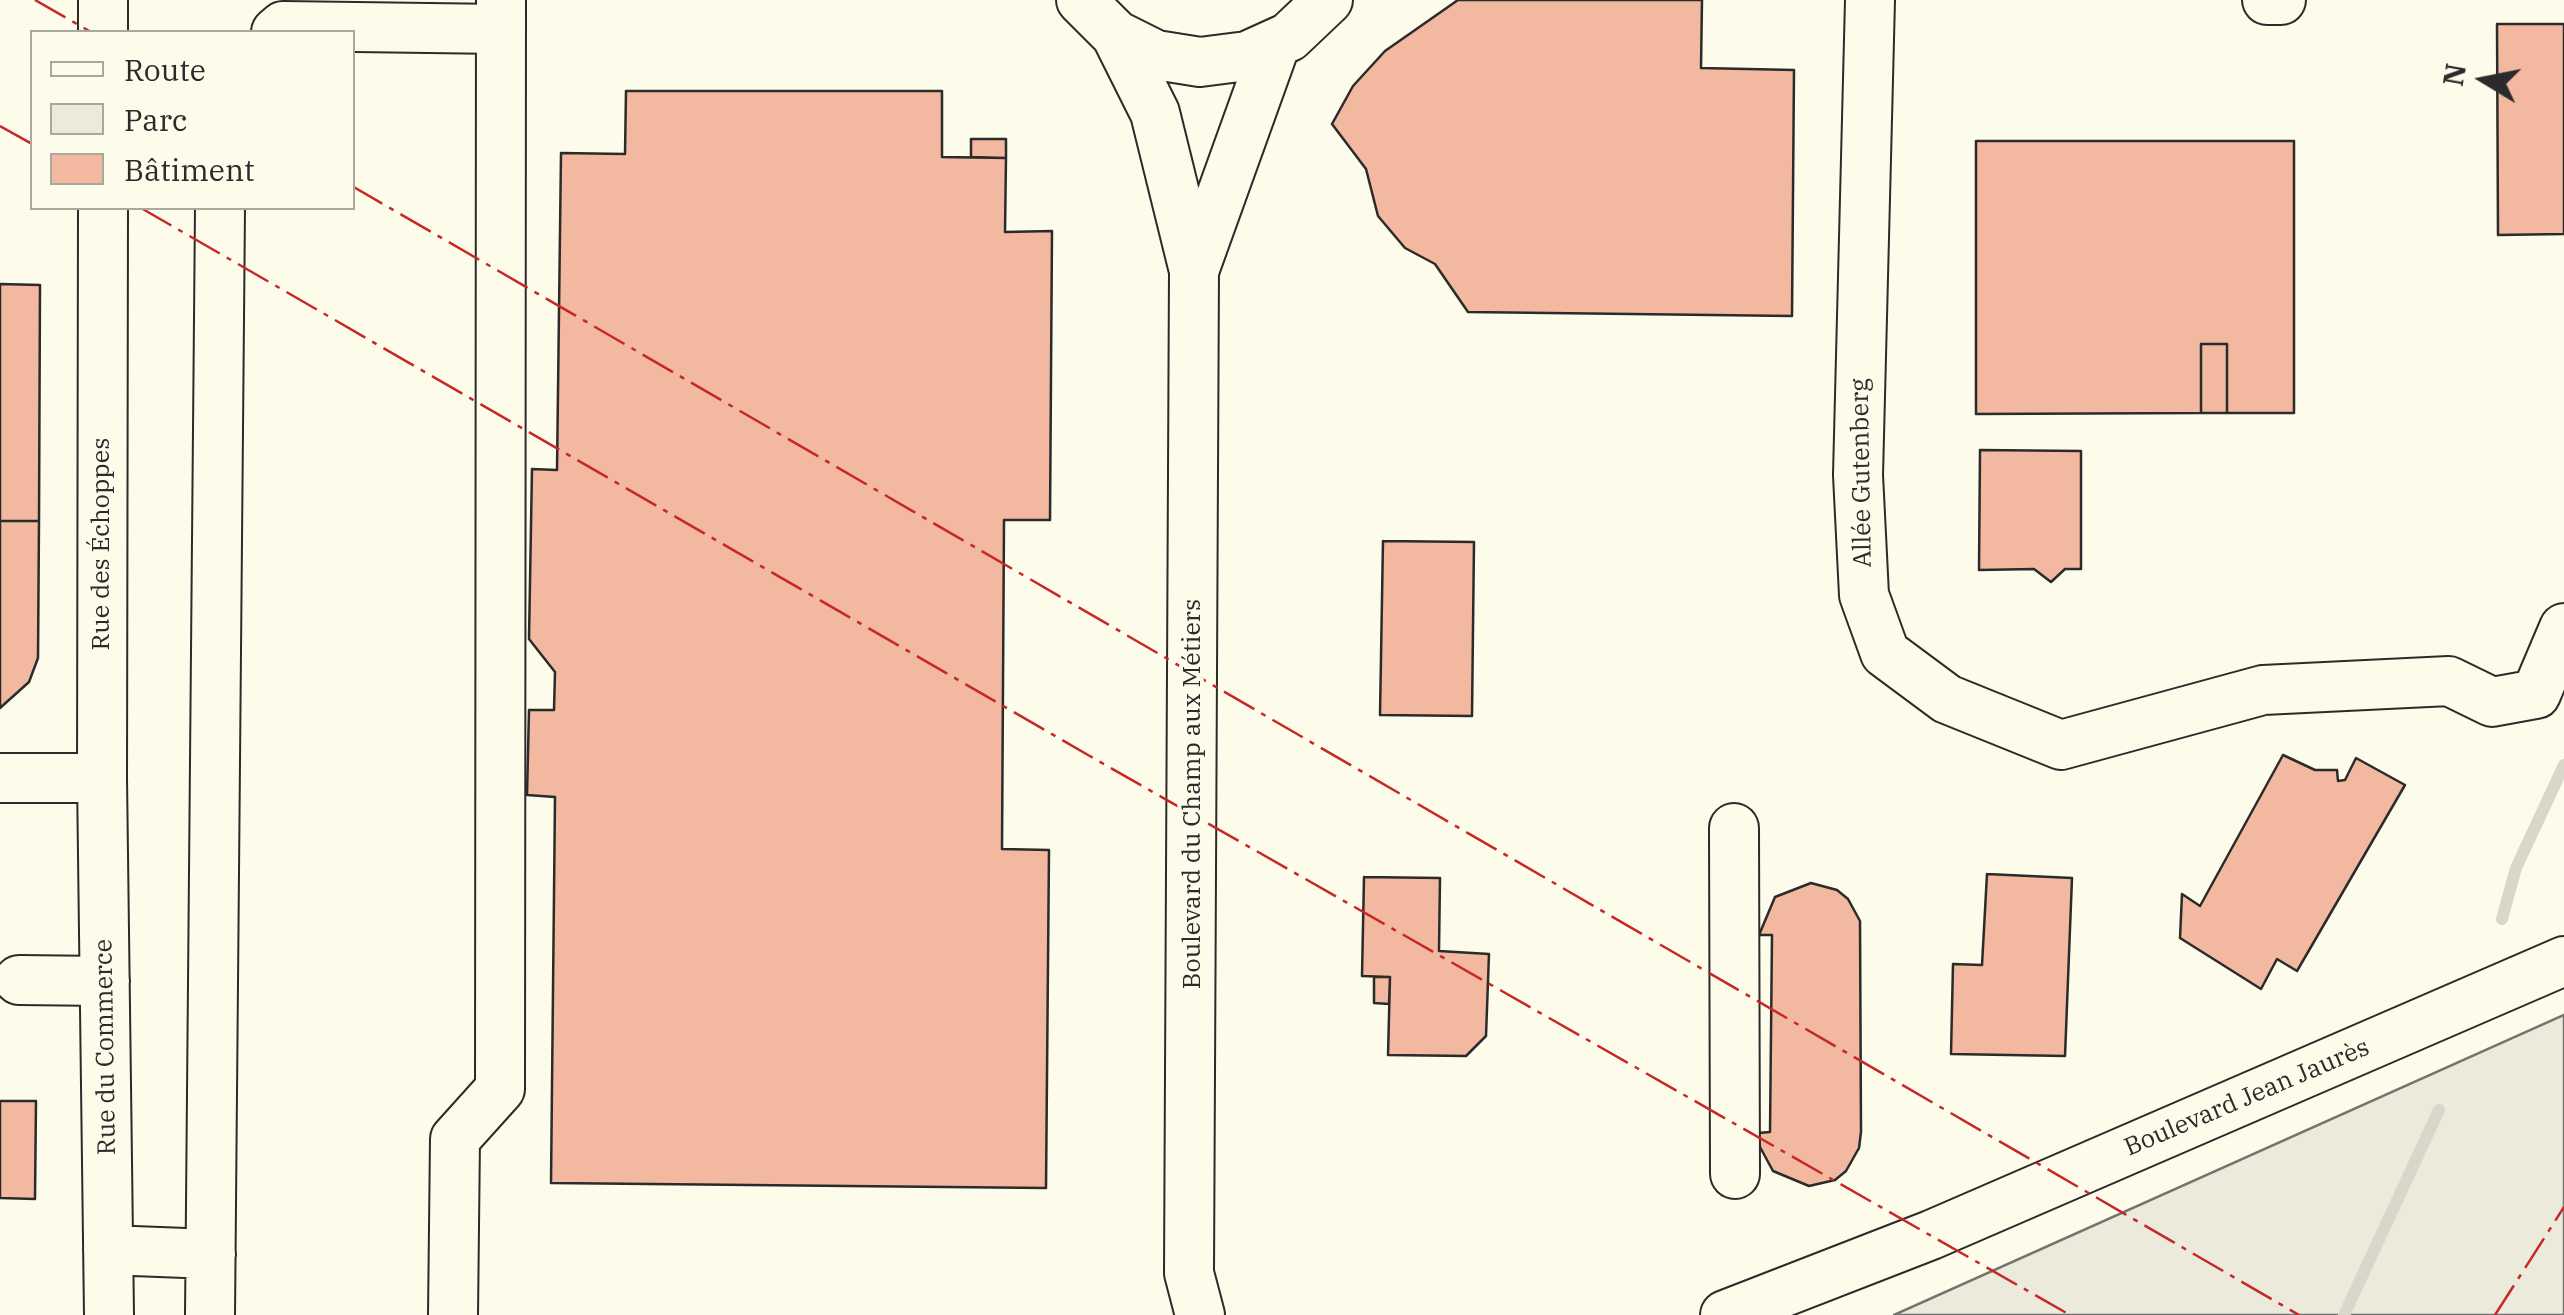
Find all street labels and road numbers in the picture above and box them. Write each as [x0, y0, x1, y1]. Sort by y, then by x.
street label: Allée Gutenberg [1845, 378, 1879, 568]
street label: Rue des Échoppes [87, 438, 117, 650]
street label: Boulevard du Champ aux Métiers [1178, 599, 1208, 989]
street label: Rue du Commerce [89, 939, 123, 1155]
street label: Boulevard Jean Jaurès [2120, 1033, 2374, 1163]

